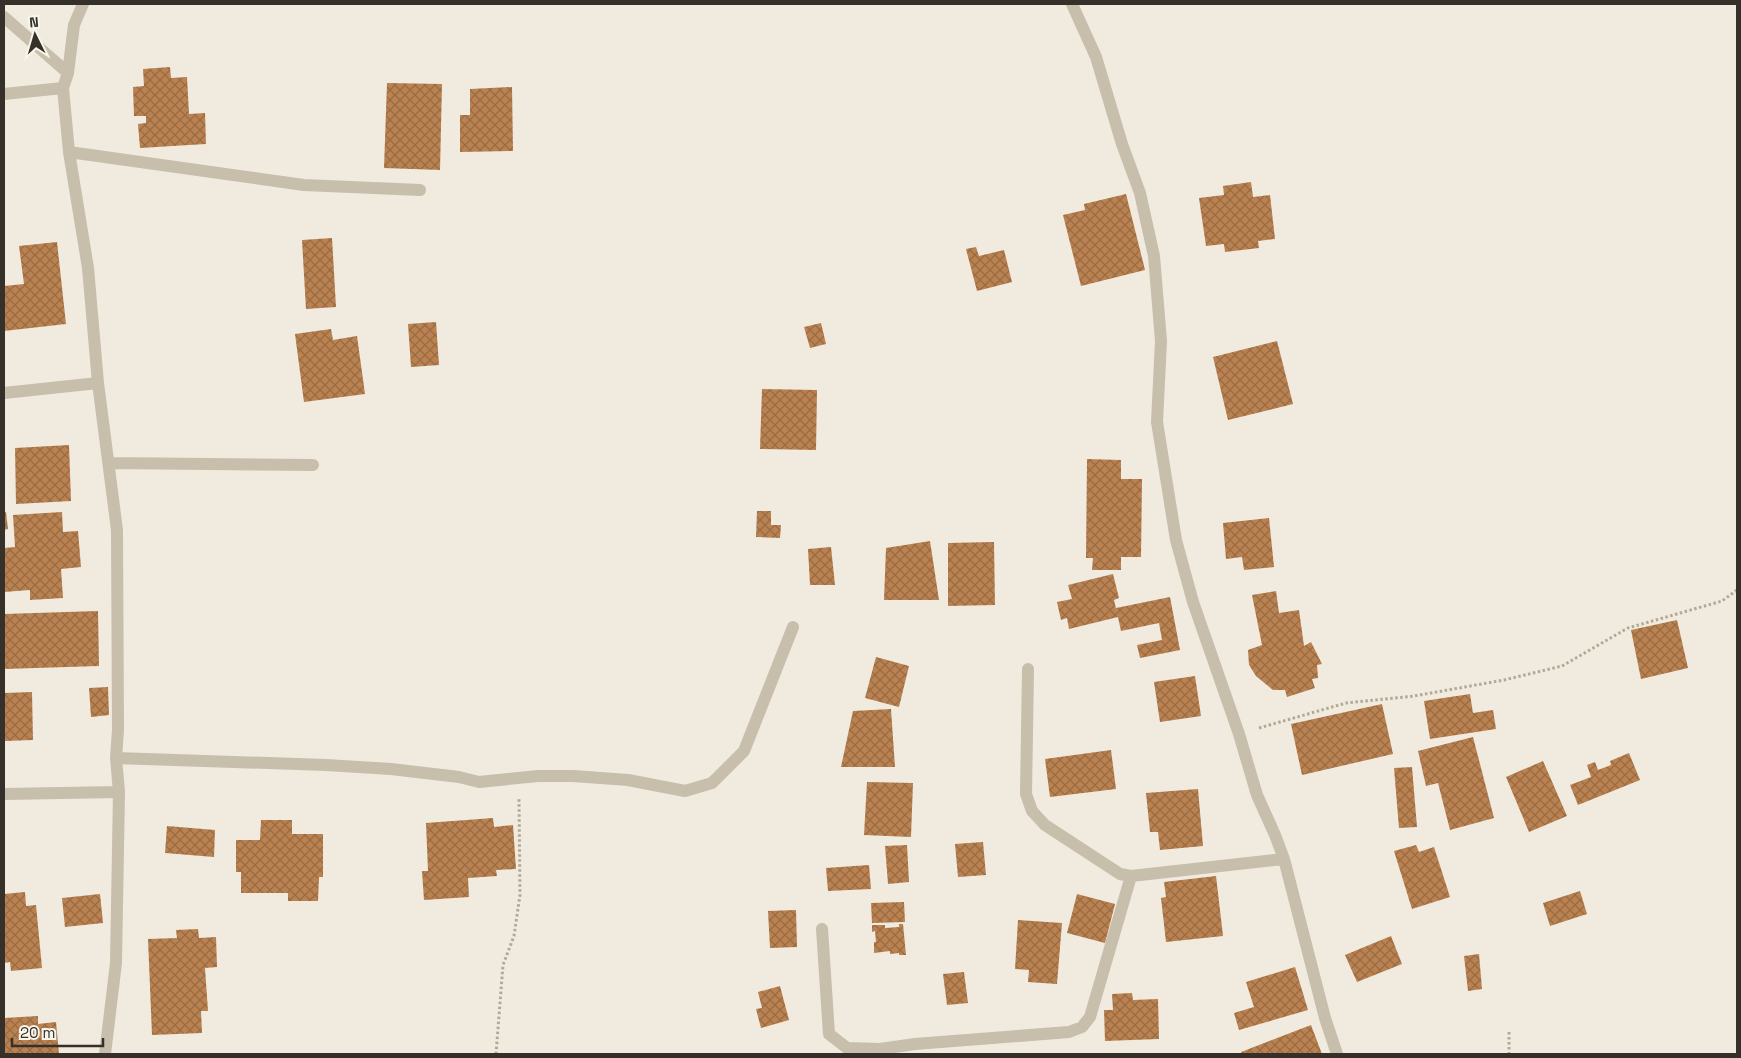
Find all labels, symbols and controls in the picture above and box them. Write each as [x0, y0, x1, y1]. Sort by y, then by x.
north arrow [10, 10, 60, 60]
text: N [28, 13, 39, 31]
scale bar [12, 1016, 104, 1048]
text: 20 m [20, 1023, 55, 1042]

